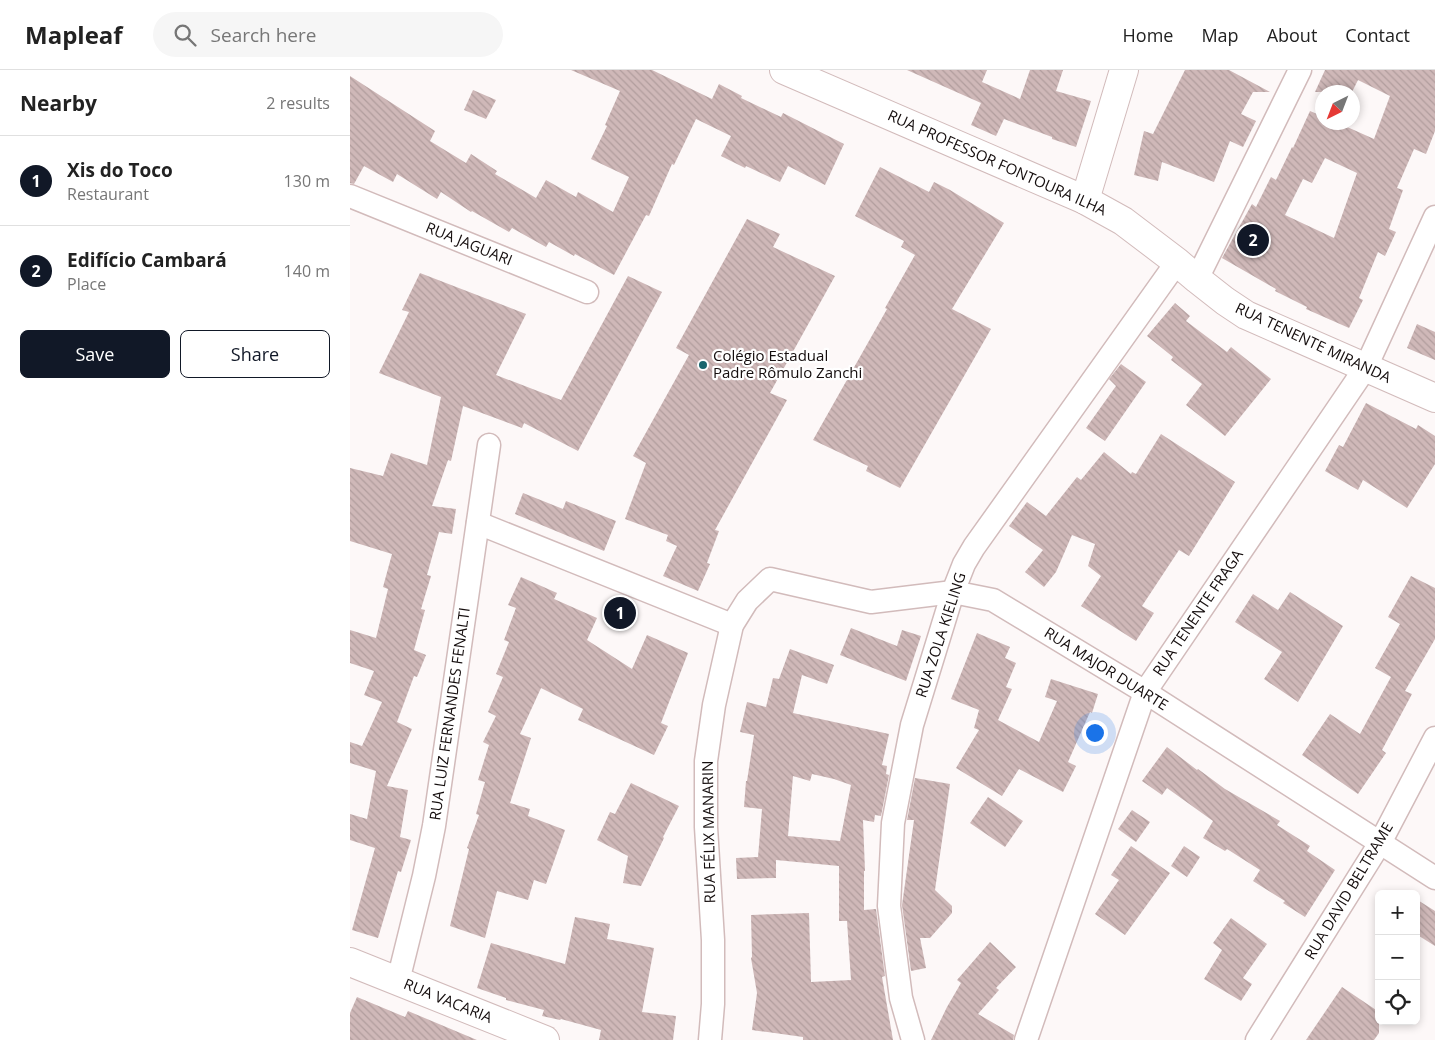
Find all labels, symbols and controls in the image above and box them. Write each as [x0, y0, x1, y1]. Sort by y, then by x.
search box [153, 12, 503, 57]
text: Mapleaf [25, 18, 123, 51]
icon: search [171, 21, 199, 49]
text: Search here [211, 22, 316, 48]
text: Home [1123, 23, 1173, 47]
text: Map [1201, 23, 1239, 47]
text: About [1267, 23, 1317, 47]
text: Contact [1345, 23, 1410, 47]
north arrow [1315, 85, 1360, 130]
text: Nearby [20, 89, 97, 117]
text: 2 results [266, 92, 330, 114]
street label: RUA PROFESSOR FONTOURA ILHA [885, 105, 1110, 220]
text: Xis do Toco [67, 157, 173, 183]
text: 1 [31, 170, 41, 192]
text: 130 m [284, 170, 330, 192]
text: Restaurant [67, 183, 149, 205]
street label: RUA JAGUARI [423, 217, 516, 270]
pin: 2 [1237, 221, 1269, 259]
text: Edifício Cambará [67, 247, 227, 273]
text: 2 [31, 260, 41, 282]
text: 140 m [284, 260, 330, 282]
text: Place [67, 273, 106, 295]
street label: RUA TENENTE MIRANDA [1232, 297, 1395, 387]
button: Save [20, 330, 170, 378]
button: Share [180, 330, 330, 378]
place label: Colégio Estadual Padre Rômulo Zanchi [713, 345, 862, 382]
marker: Colégio Estadual Padre Rômulo Zanchi [697, 359, 709, 371]
street label: RUA TENENTE FRAGA [1147, 545, 1247, 680]
street label: RUA ZOLA KIELING [910, 569, 970, 700]
pin: 1 [604, 594, 636, 632]
street label: RUA LUIZ FERNANDES FENALTI [424, 606, 474, 822]
street label: RUA MAJOR DUARTE [1041, 622, 1172, 714]
your location [1082, 720, 1108, 746]
street label: RUA FÉLIX MANARIN [697, 760, 719, 904]
street label: RUA DAVID BELTRAME [1299, 818, 1397, 963]
map controls [1375, 890, 1420, 1025]
button: + [1375, 890, 1420, 935]
button: − [1375, 935, 1420, 980]
street label: RUA VACARIA [401, 973, 496, 1027]
button: locate [1375, 980, 1420, 1025]

